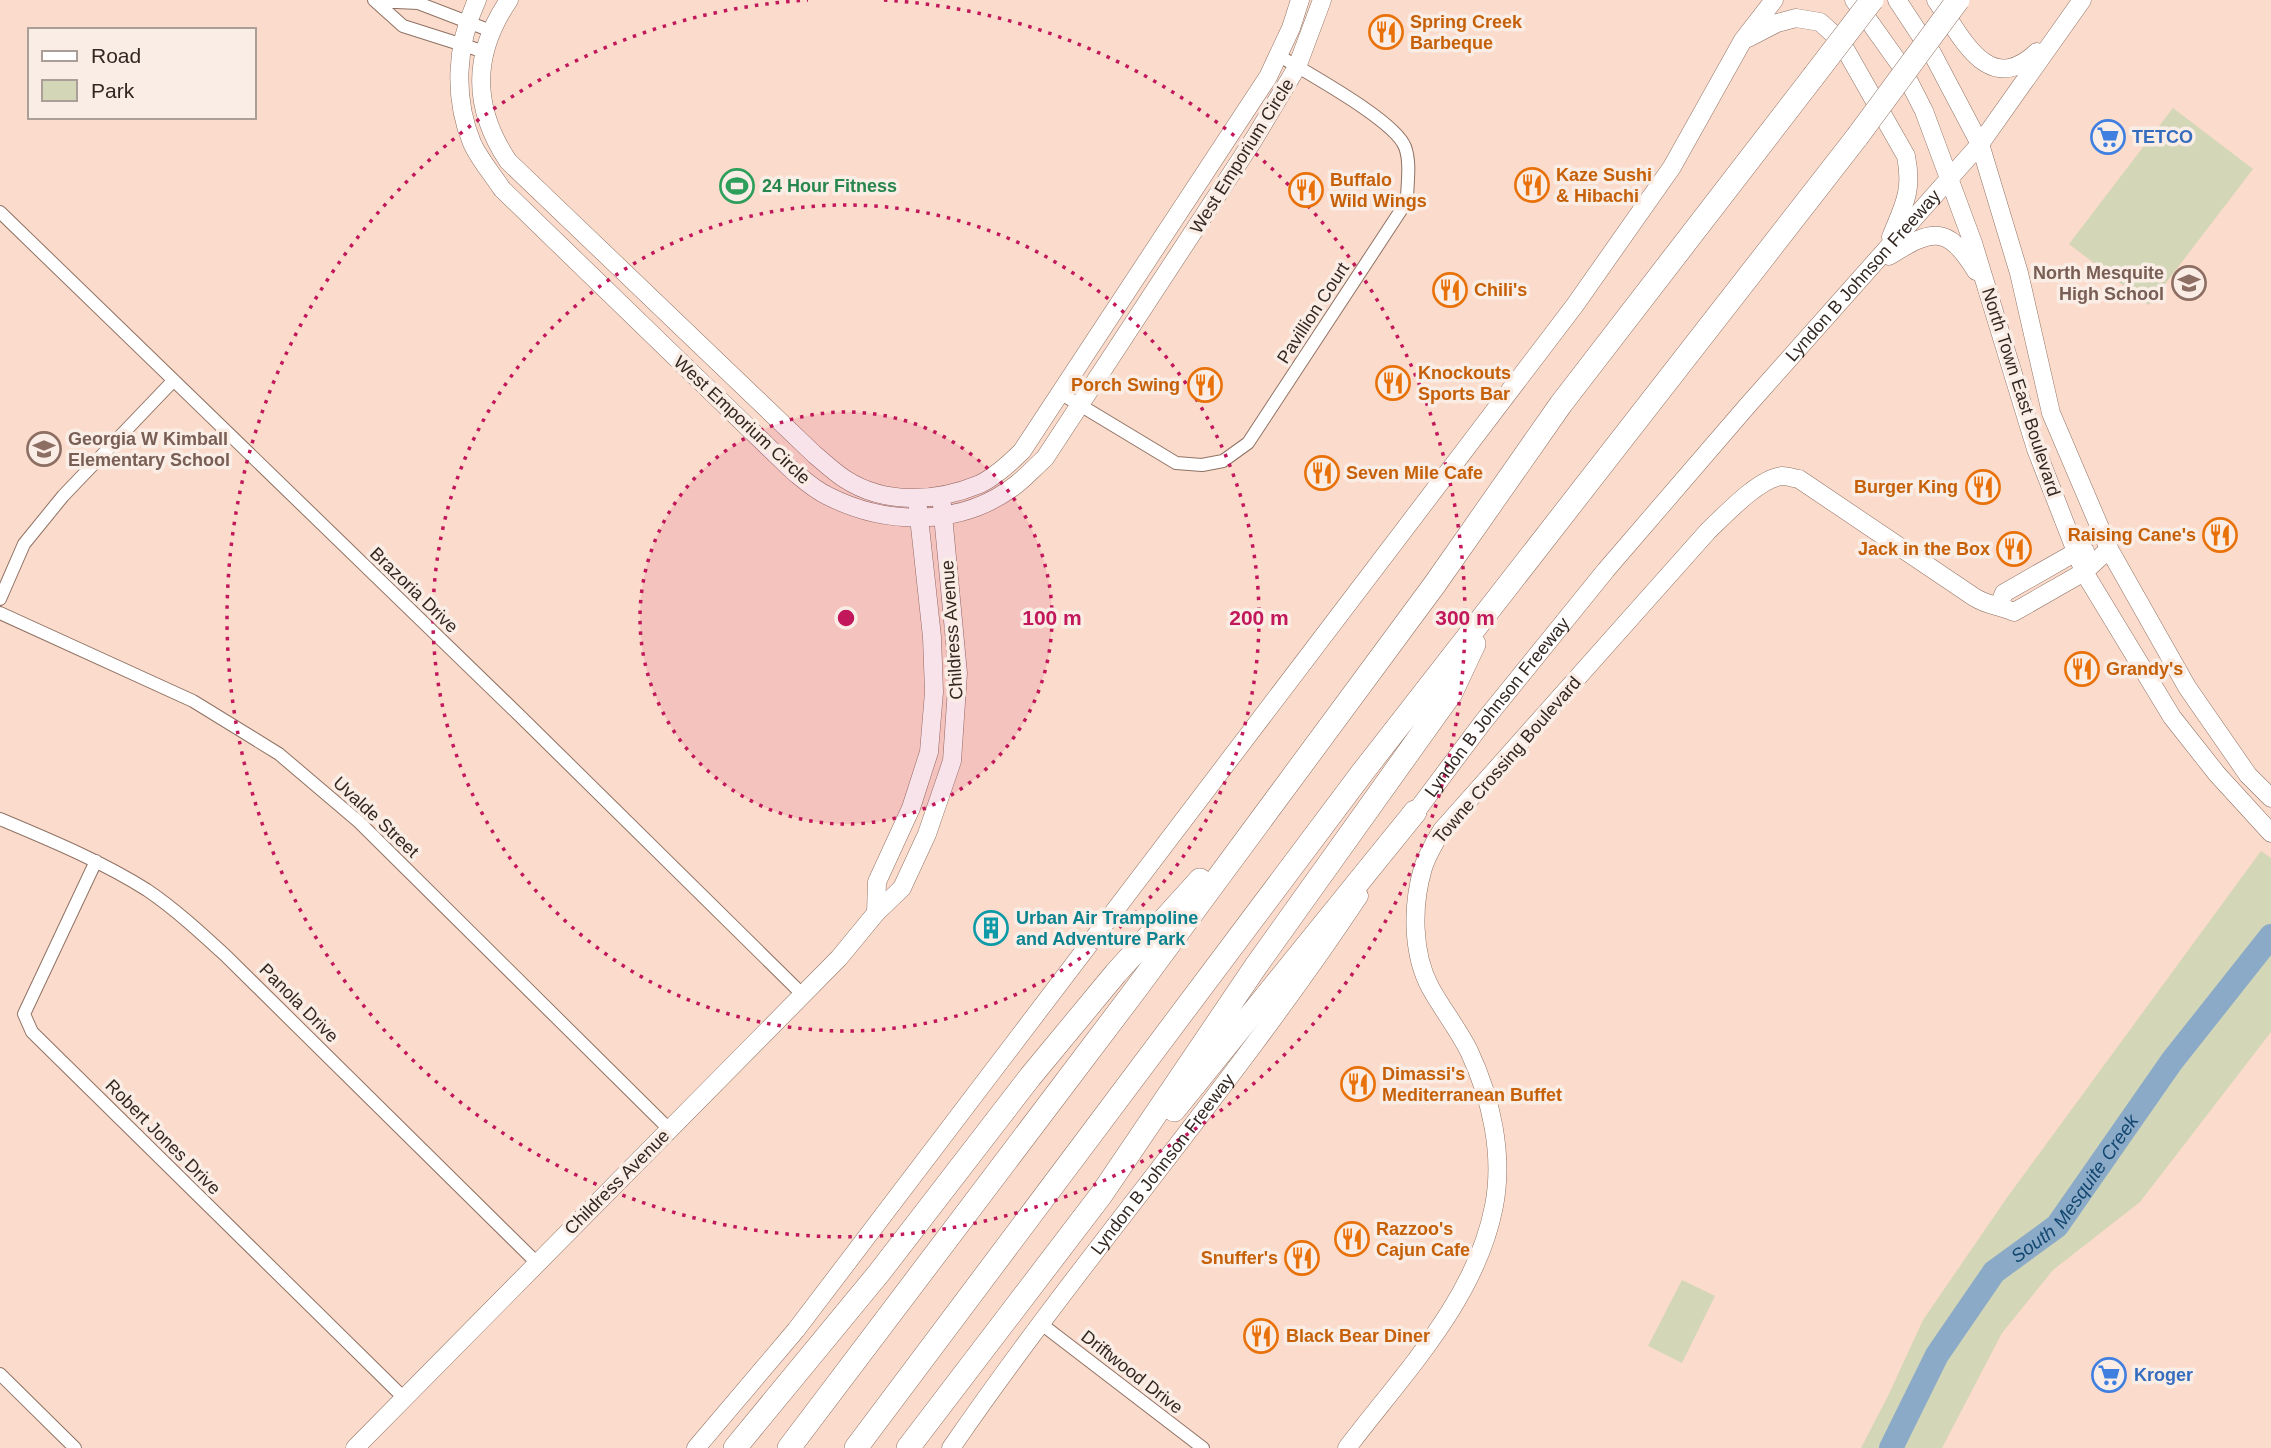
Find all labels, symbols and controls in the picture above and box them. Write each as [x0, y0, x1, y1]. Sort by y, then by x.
place label: Spring Creek Barbeque [1410, 12, 1523, 53]
restaurant icon: Spring Creek Barbeque [1367, 13, 1405, 51]
legend [28, 28, 256, 119]
text: Road [91, 44, 141, 67]
street label: West Emporium Circle [1186, 75, 1298, 237]
text: Park [91, 79, 135, 102]
supermarket icon: TETCO [2089, 118, 2127, 156]
place label: TETCO [2132, 127, 2193, 147]
place label: Kaze Sushi & Hibachi [1556, 165, 1652, 206]
restaurant icon: Kaze Sushi & Hibachi [1513, 166, 1551, 204]
sports icon: 24 Hour Fitness [718, 167, 756, 205]
place label: Buffalo Wild Wings [1330, 170, 1427, 211]
restaurant icon: Buffalo Wild Wings [1287, 171, 1325, 209]
place label: 24 Hour Fitness [762, 176, 897, 196]
street label: Lyndon B Johnson Freeway [1782, 186, 1944, 365]
street label: Pavillion Court [1273, 259, 1353, 367]
place label: North Mesquite High School [2033, 263, 2164, 304]
school or university icon: North Mesquite High School [2170, 264, 2208, 302]
restaurant icon: Chili's [1431, 271, 1469, 309]
place label: Chili's [1474, 280, 1527, 300]
street label: North Town East Boulevard [1978, 285, 2064, 499]
street label: West Emporium Circle [670, 352, 814, 488]
place label: Knockouts Sports Bar [1418, 363, 1511, 404]
restaurant icon: Knockouts Sports Bar [1374, 364, 1412, 402]
restaurant icon: Porch Swing [1186, 366, 1224, 404]
place label: Porch Swing [1071, 375, 1180, 395]
place label: Georgia W Kimball Elementary School [68, 429, 230, 470]
school or university icon: Georgia W Kimball Elementary School [25, 430, 63, 468]
restaurant icon: Seven Mile Cafe [1303, 454, 1341, 492]
place label: Seven Mile Cafe [1346, 463, 1483, 483]
restaurant icon: Burger King [1964, 468, 2002, 506]
place label: Burger King [1854, 477, 1958, 497]
restaurant icon: Raising Cane's [2201, 516, 2239, 554]
place label: Raising Cane's [2068, 525, 2196, 545]
restaurant icon: Jack in the Box [1995, 530, 2033, 568]
place label: Jack in the Box [1858, 539, 1990, 559]
street label: Brazoria Drive [366, 543, 462, 637]
street label: Childress Avenue [937, 560, 967, 700]
centre of rings [834, 606, 858, 630]
text: 100 m [1022, 606, 1082, 629]
text: 200 m [1229, 606, 1289, 629]
text: 300 m [1435, 606, 1495, 629]
street label: Lyndon B Johnson Freeway [1421, 613, 1574, 801]
restaurant icon: Grandy's [2063, 650, 2101, 688]
place label: Grandy's [2106, 659, 2183, 679]
street label: Towne Crossing Boulevard [1429, 673, 1585, 847]
street label: Uvalde Street [329, 772, 423, 862]
place label: Urban Air Trampoline and Adventure Park [1016, 908, 1198, 949]
building icon: Urban Air Trampoline and Adventure Park [972, 909, 1010, 947]
street label: Panola Drive [255, 959, 343, 1047]
place label: Dimassi's Mediterranean Buffet [1382, 1064, 1562, 1105]
restaurant icon: Dimassi's Mediterranean Buffet [1339, 1065, 1377, 1103]
street label: Lyndon B Johnson Freeway [1087, 1070, 1238, 1259]
street label: Robert Jones Drive [101, 1075, 225, 1199]
water label: South Mesquite Creek [2007, 1109, 2143, 1267]
street label: Childress Avenue [561, 1126, 673, 1238]
place label: Razzoo's Cajun Cafe [1376, 1219, 1470, 1260]
restaurant icon: Razzoo's Cajun Cafe [1333, 1220, 1371, 1258]
restaurant icon: Snuffer's [1283, 1239, 1321, 1277]
place label: Snuffer's [1201, 1248, 1278, 1268]
restaurant icon: Black Bear Diner [1242, 1317, 1280, 1355]
street label: Driftwood Drive [1077, 1326, 1187, 1418]
place label: Black Bear Diner [1286, 1326, 1430, 1346]
supermarket icon: Kroger [2090, 1356, 2128, 1394]
place label: Kroger [2134, 1365, 2193, 1385]

